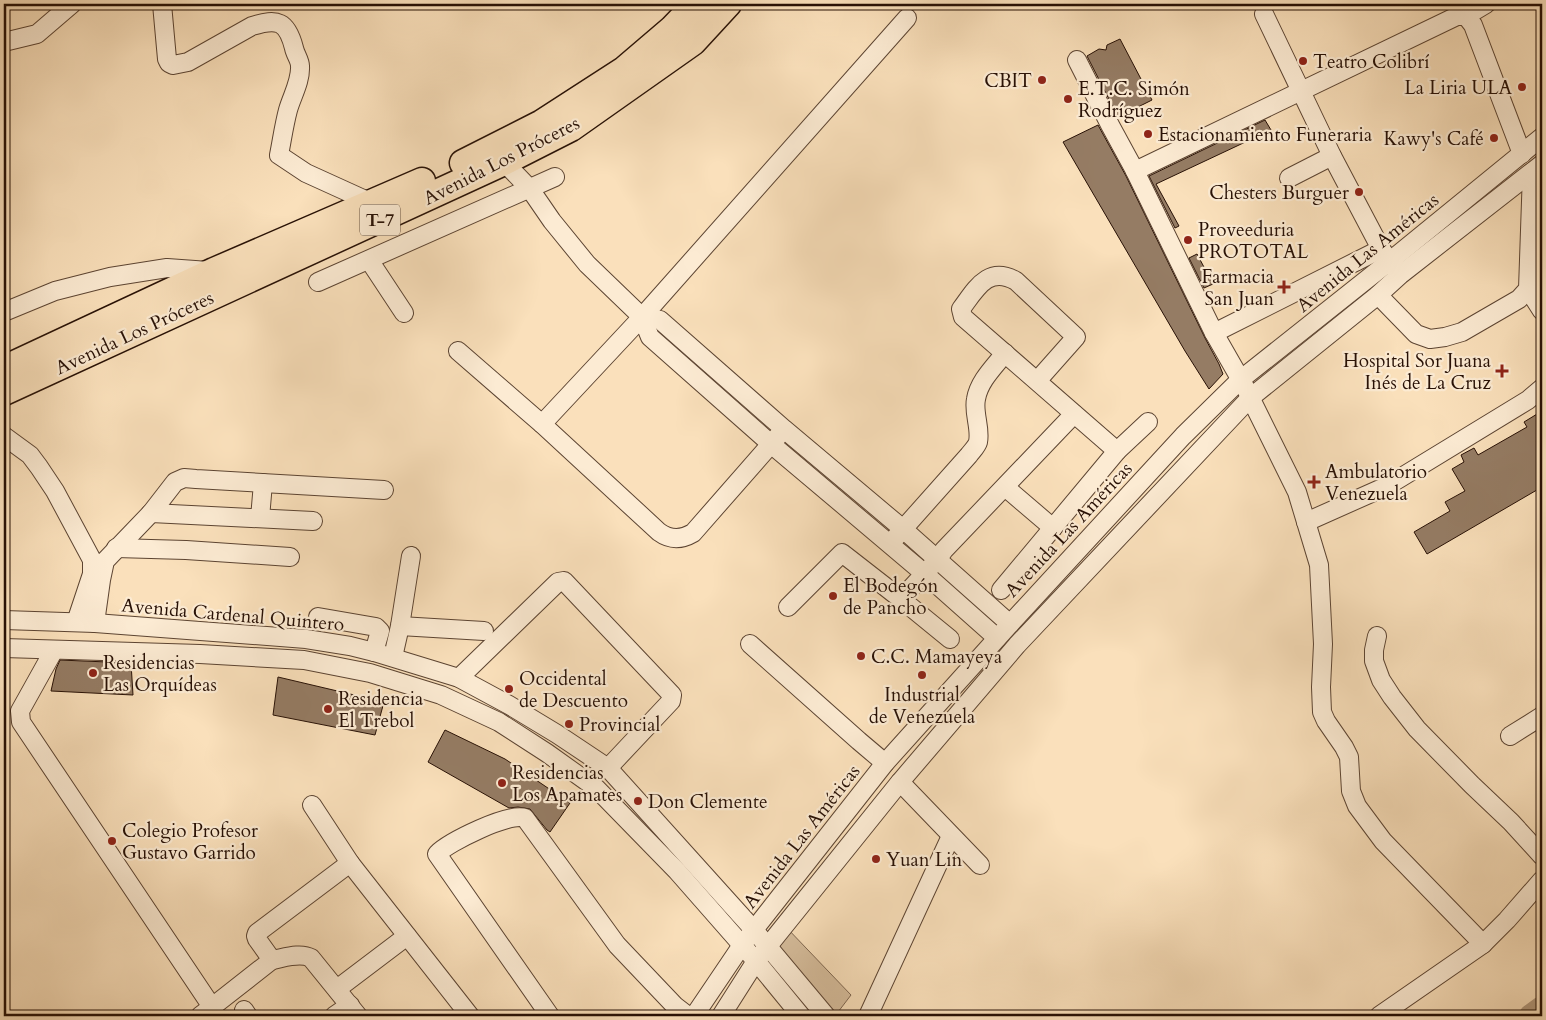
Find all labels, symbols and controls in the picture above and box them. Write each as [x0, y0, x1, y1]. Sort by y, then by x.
place label: Teatro Colibrí [1313, 49, 1430, 75]
marker: Teatro Colibrí [1297, 55, 1309, 67]
place label: CBIT [984, 68, 1032, 94]
marker: CBIT [1036, 74, 1048, 86]
place label: La Liria ULA [1404, 75, 1512, 101]
place label: E.T.C. Simón Rodríguez [1078, 76, 1190, 124]
marker: La Liria ULA [1516, 81, 1528, 93]
marker: E.T.C. Simón Rodríguez [1062, 93, 1074, 105]
street label: Avenida Los Próceres [419, 110, 584, 212]
place label: Estacionamiento Funeraria [1158, 122, 1372, 148]
place label: Kawy's Café [1383, 126, 1484, 152]
marker: Estacionamiento Funeraria [1142, 128, 1154, 140]
marker: Kawy's Café [1488, 132, 1500, 144]
place label: Chesters Burguer [1209, 180, 1349, 206]
marker: Chesters Burguer [1353, 186, 1365, 198]
street label: Avenida Las Américas [1291, 187, 1444, 318]
road number: T-7 [360, 204, 400, 236]
place label: Proveeduria PROTOTAL [1198, 217, 1309, 265]
marker: Proveeduria PROTOTAL [1182, 234, 1194, 246]
place label: Farmacia San Juan [1202, 264, 1274, 312]
marker: Farmacia San Juan [1278, 281, 1290, 293]
street label: Avenida Los Próceres [51, 285, 218, 381]
place label: Hospital Sor Juana Inés de La Cruz [1343, 348, 1491, 396]
marker: Hospital Sor Juana Inés de La Cruz [1495, 364, 1509, 378]
street label: Avenida Las Américas [999, 456, 1138, 603]
place label: Ambulatorio Venezuela [1325, 459, 1427, 507]
marker: Ambulatorio Venezuela [1307, 475, 1321, 489]
place label: El Bodegón de Pancho [843, 573, 939, 621]
marker: El Bodegón de Pancho [827, 590, 839, 602]
street label: Avenida Cardenal Quintero [120, 592, 345, 638]
place label: C.C. Mamayeya [871, 644, 1002, 670]
place label: Residencias Las Orquídeas [103, 650, 217, 698]
marker: C.C. Mamayeya [855, 650, 867, 662]
place label: Occidental de Descuento [519, 666, 628, 714]
marker: Residencias Las Orquídeas [87, 667, 99, 679]
marker: Industrial de Venezuela [916, 669, 928, 681]
place label: Industrial de Venezuela [869, 682, 975, 730]
marker: Occidental de Descuento [503, 683, 515, 695]
place label: Residencia El Trebol [338, 686, 423, 734]
marker: Residencia El Trebol [322, 703, 334, 715]
place label: Provincial [579, 712, 660, 738]
marker: Provincial [563, 718, 575, 730]
street label: Avenida Las Américas [737, 759, 866, 914]
place label: Residencias Los Apamates [512, 760, 622, 808]
marker: Residencias Los Apamates [496, 777, 508, 789]
place label: Don Clemente [648, 789, 768, 815]
marker: Don Clemente [632, 795, 644, 807]
place label: Colegio Profesor Gustavo Garrido [122, 818, 258, 866]
marker: Colegio Profesor Gustavo Garrido [106, 835, 118, 847]
place label: Yuan Lin [886, 847, 963, 873]
marker: Yuan Lin [870, 853, 882, 865]

